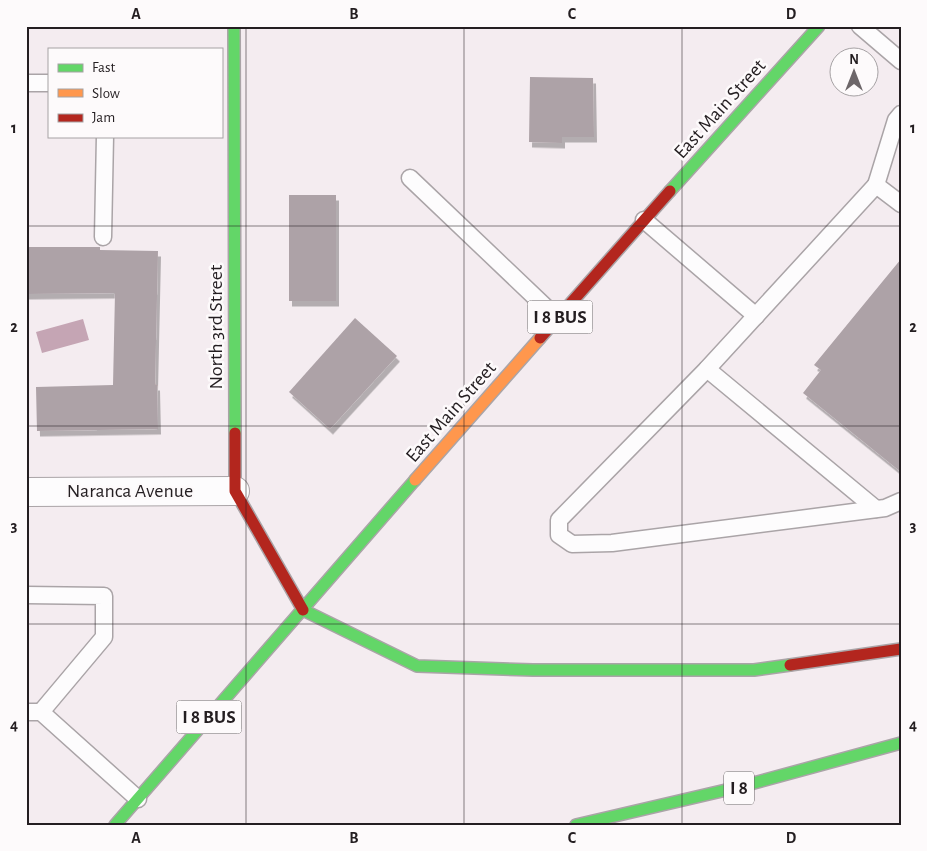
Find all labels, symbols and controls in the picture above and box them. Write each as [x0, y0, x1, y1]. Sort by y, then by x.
text: A [131, 6, 141, 22]
text: B [349, 6, 359, 22]
text: C [568, 6, 577, 22]
text: D [786, 6, 797, 22]
legend [48, 48, 222, 138]
north arrow [830, 48, 880, 98]
text: N [849, 53, 859, 67]
street label: East Main Street [670, 55, 770, 162]
text: Fast [92, 60, 116, 75]
text: Slow [92, 86, 120, 101]
text: Jam [92, 110, 115, 125]
text: 1 [11, 120, 17, 136]
text: 1 [910, 120, 916, 136]
street label: North 3rd Street [206, 264, 226, 389]
road number: I 8 BUS [528, 300, 592, 334]
text: 2 [10, 319, 18, 335]
text: 2 [909, 319, 917, 335]
street label: East Main Street [402, 357, 500, 466]
street label: Naranca Avenue [67, 481, 193, 501]
text: 3 [11, 518, 18, 534]
text: 3 [910, 518, 917, 534]
road number: I 8 BUS [176, 700, 242, 734]
text: 4 [10, 717, 18, 733]
text: 4 [909, 717, 917, 733]
road number: I 8 [724, 771, 754, 804]
text: A [131, 830, 141, 846]
text: B [349, 830, 359, 846]
text: C [568, 830, 577, 846]
text: D [786, 830, 797, 846]

